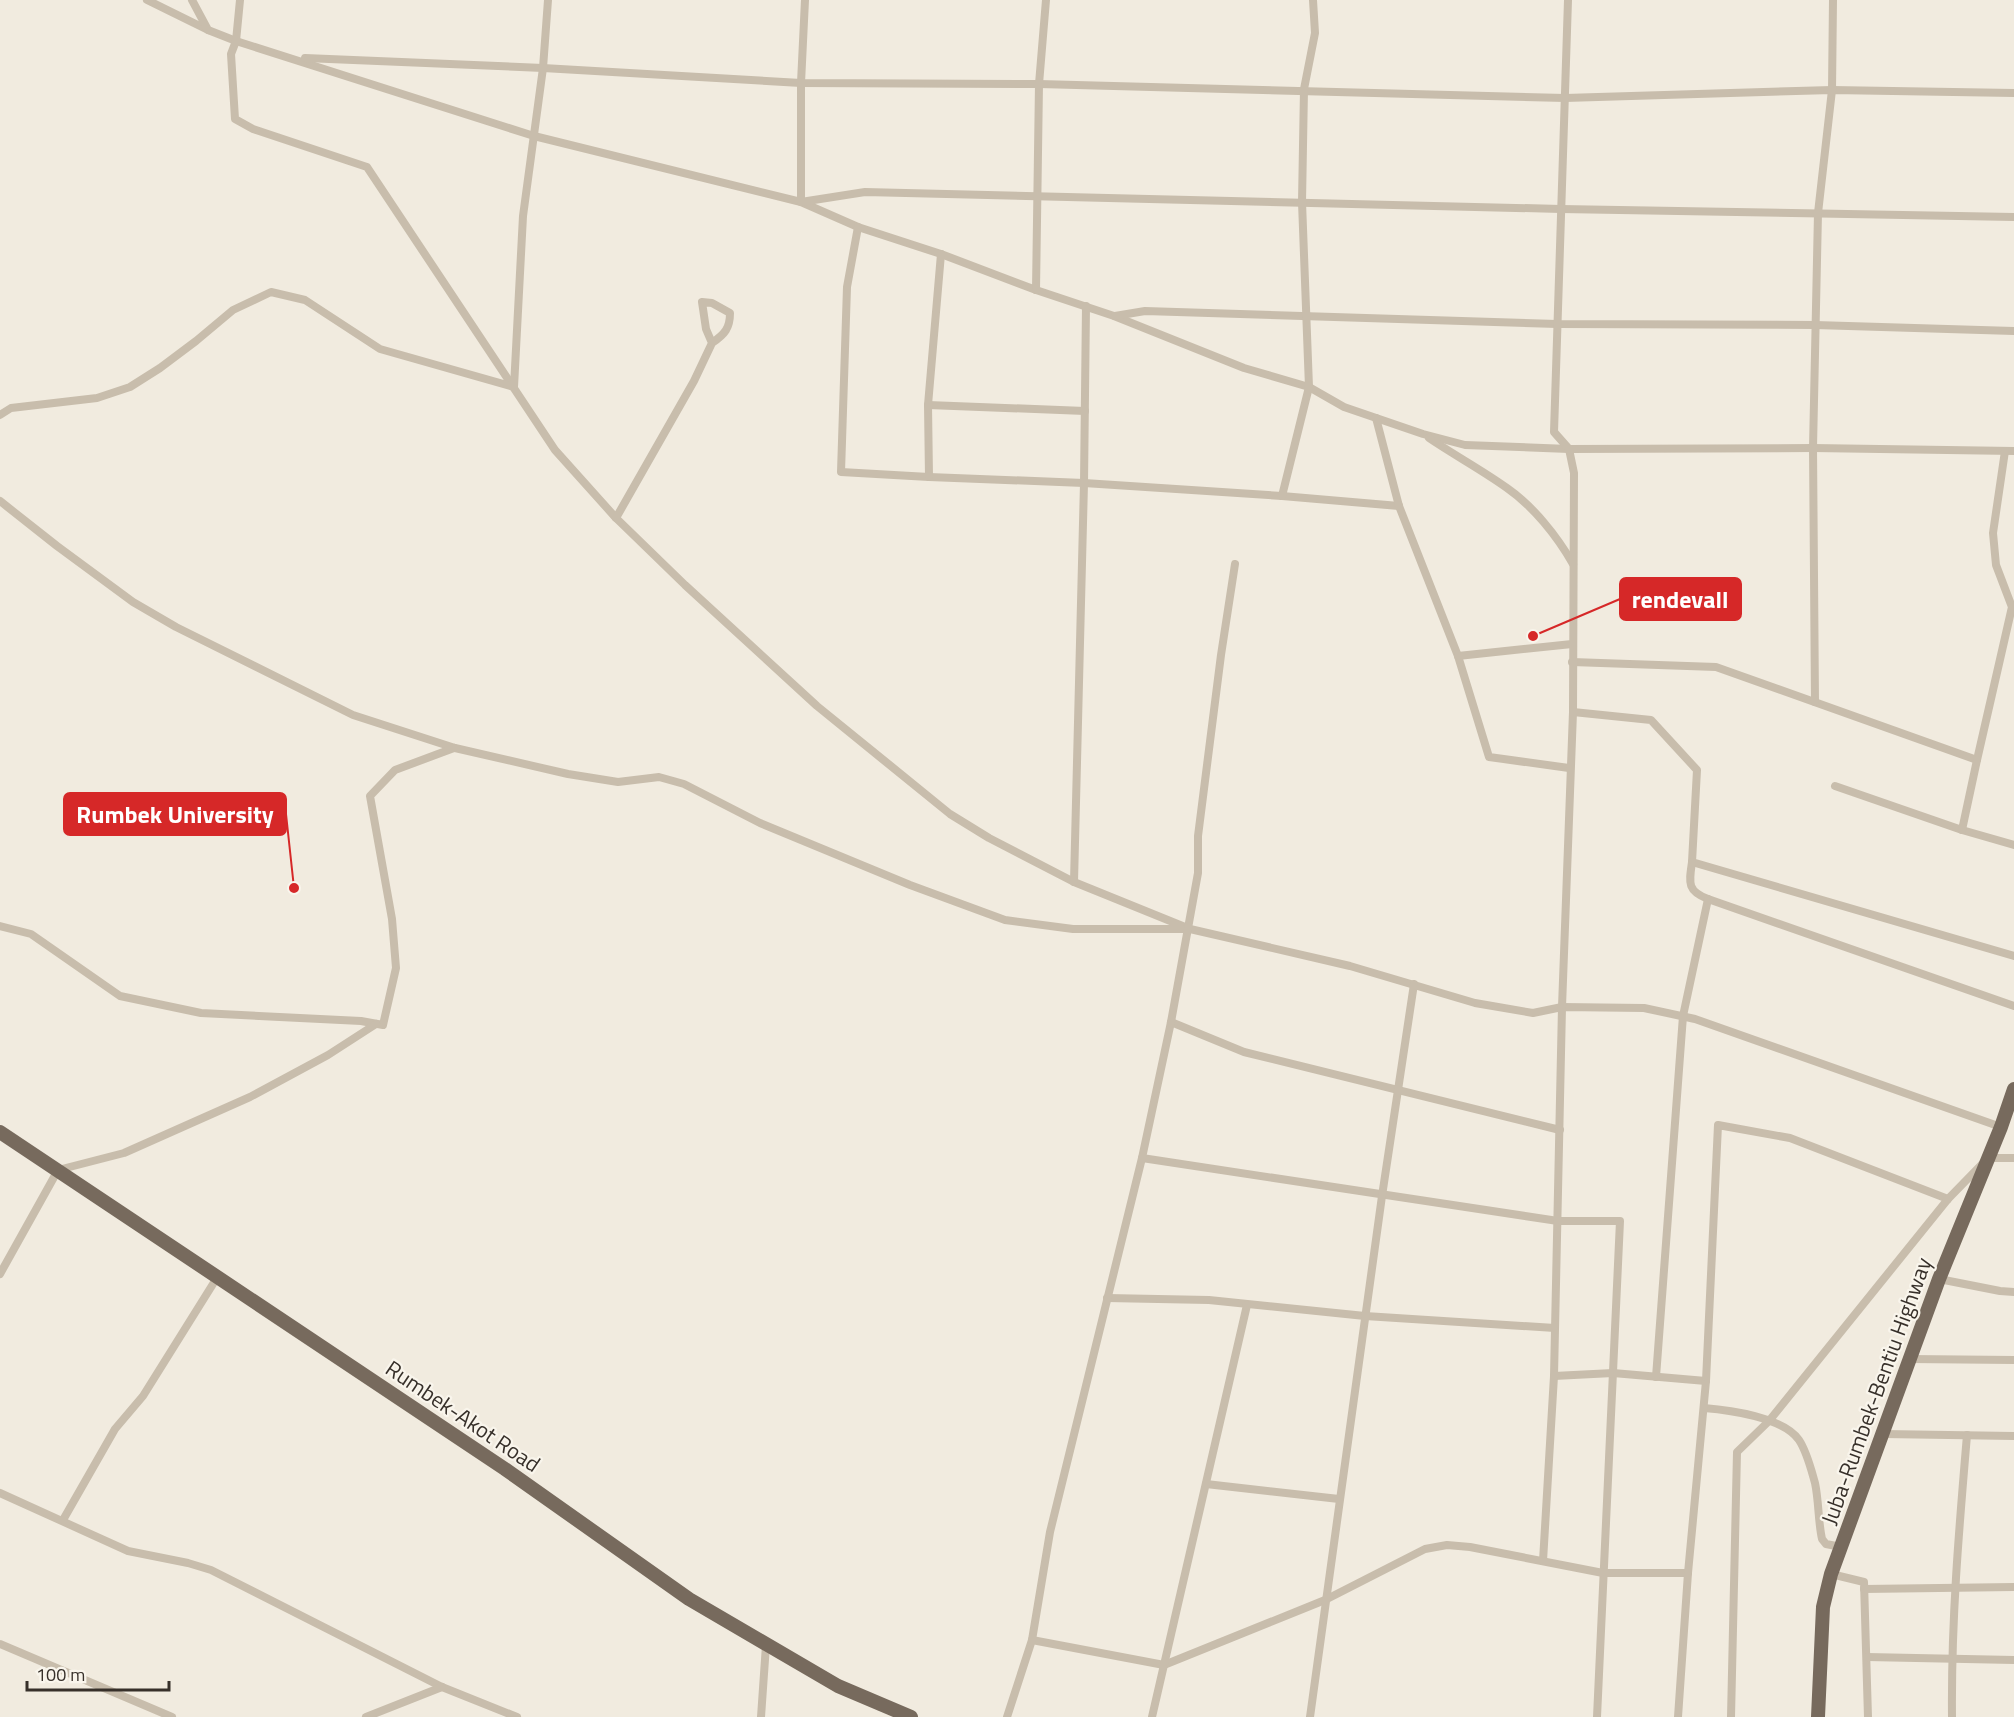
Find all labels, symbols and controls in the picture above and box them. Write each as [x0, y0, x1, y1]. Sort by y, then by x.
callout: rendevall [1620, 578, 1741, 620]
text: rendevall [1632, 581, 1728, 617]
callout: Rumbek University [64, 793, 286, 835]
text: Rumbek University [76, 796, 274, 832]
street label: Juba-Rumbek-Bentiu Highway [1812, 1252, 1940, 1529]
street label: Rumbek-Akot Road [379, 1351, 547, 1481]
scale bar [27, 1654, 170, 1692]
text: 100 m [36, 1661, 85, 1688]

